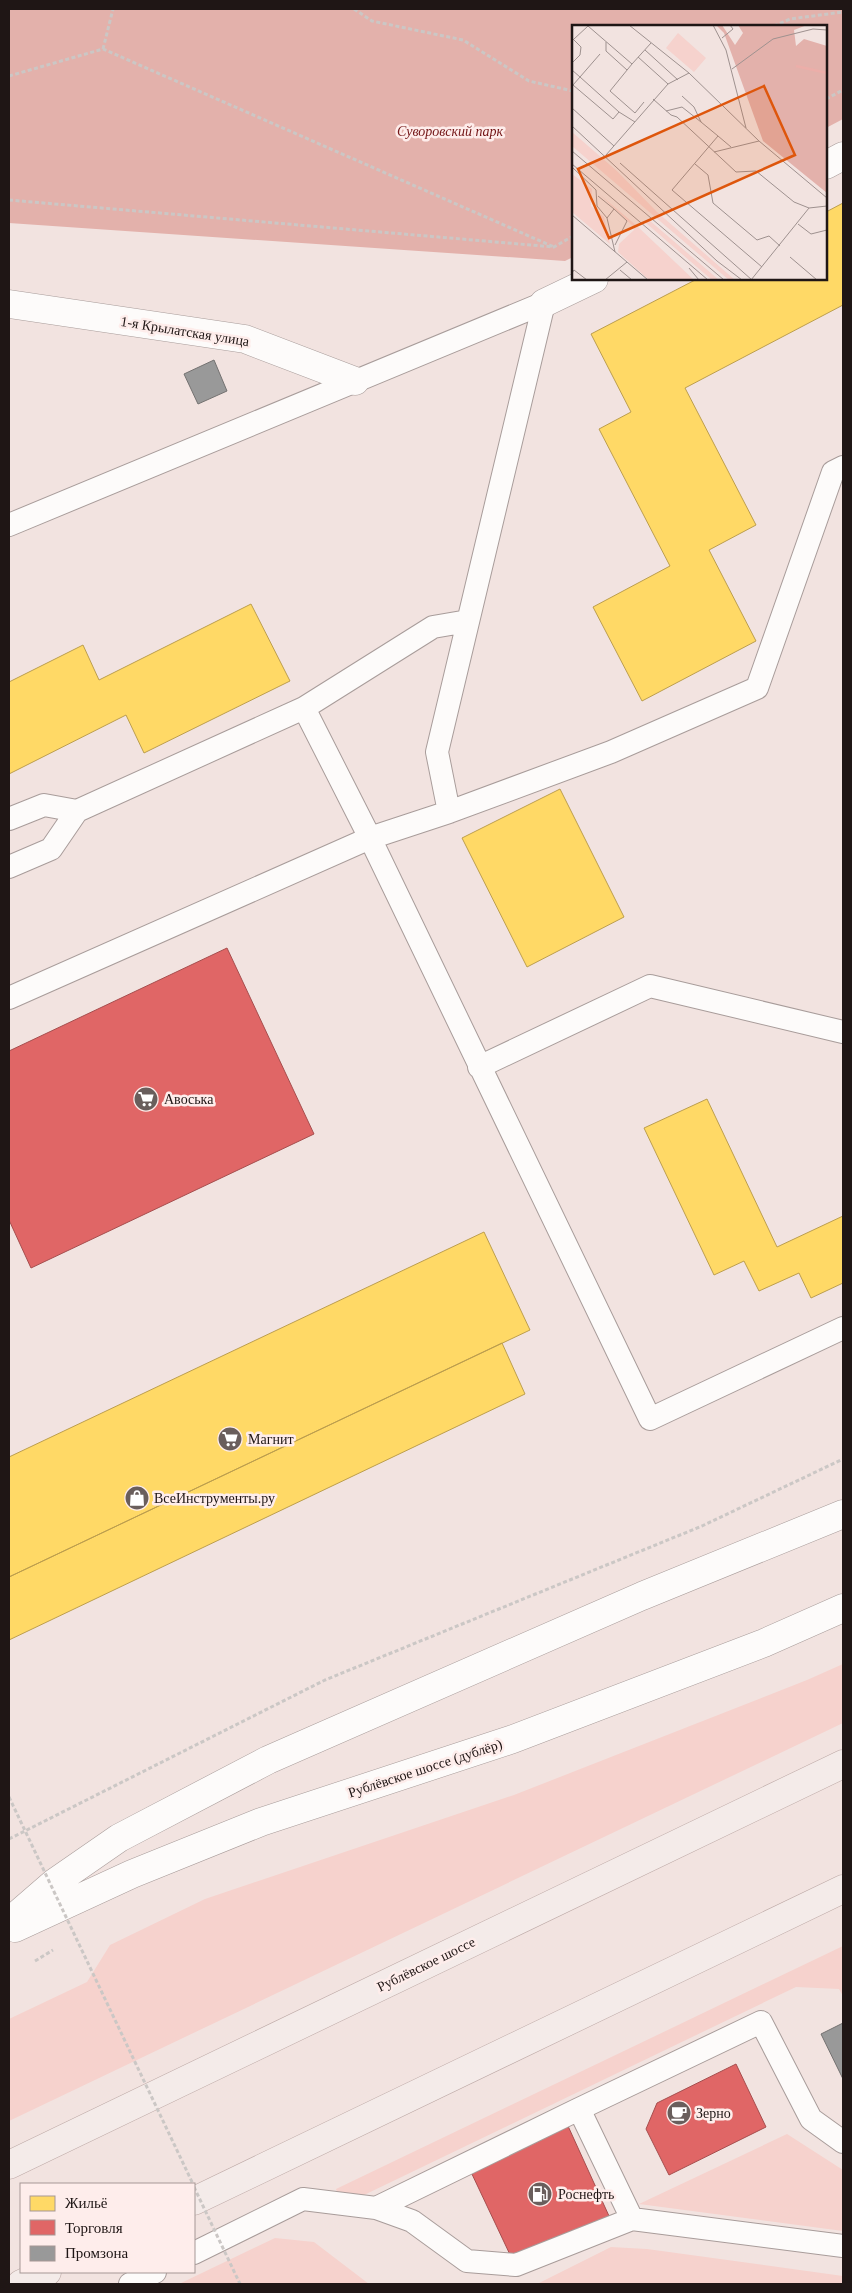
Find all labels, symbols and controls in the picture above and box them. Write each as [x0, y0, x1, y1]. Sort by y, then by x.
inset map [572, 25, 827, 280]
park label: Суворовский парк [397, 124, 504, 139]
street label: 1-я Крылатская улица [120, 314, 251, 349]
supermarket icon: Авоська [133, 1086, 159, 1112]
place label: Авоська [164, 1092, 214, 1107]
supermarket icon: Магнит [217, 1426, 243, 1452]
place label: Магнит [248, 1432, 294, 1447]
shop icon: ВсеИнструменты.ру [124, 1485, 150, 1511]
place label: ВсеИнструменты.ру [154, 1491, 275, 1506]
street label: Рублёвское шоссе (дублёр) [346, 1736, 505, 1801]
street label: Рублёвское шоссе [375, 1934, 478, 1995]
cafe icon: Зерно [666, 2100, 692, 2126]
place label: Зерно [696, 2106, 731, 2121]
fuel station icon: Роснефть [527, 2181, 553, 2207]
legend [20, 2183, 195, 2273]
place label: Роснефть [558, 2187, 614, 2202]
text: Жильё [65, 2195, 108, 2211]
text: Торговля [65, 2220, 123, 2236]
text: Промзона [65, 2245, 128, 2261]

